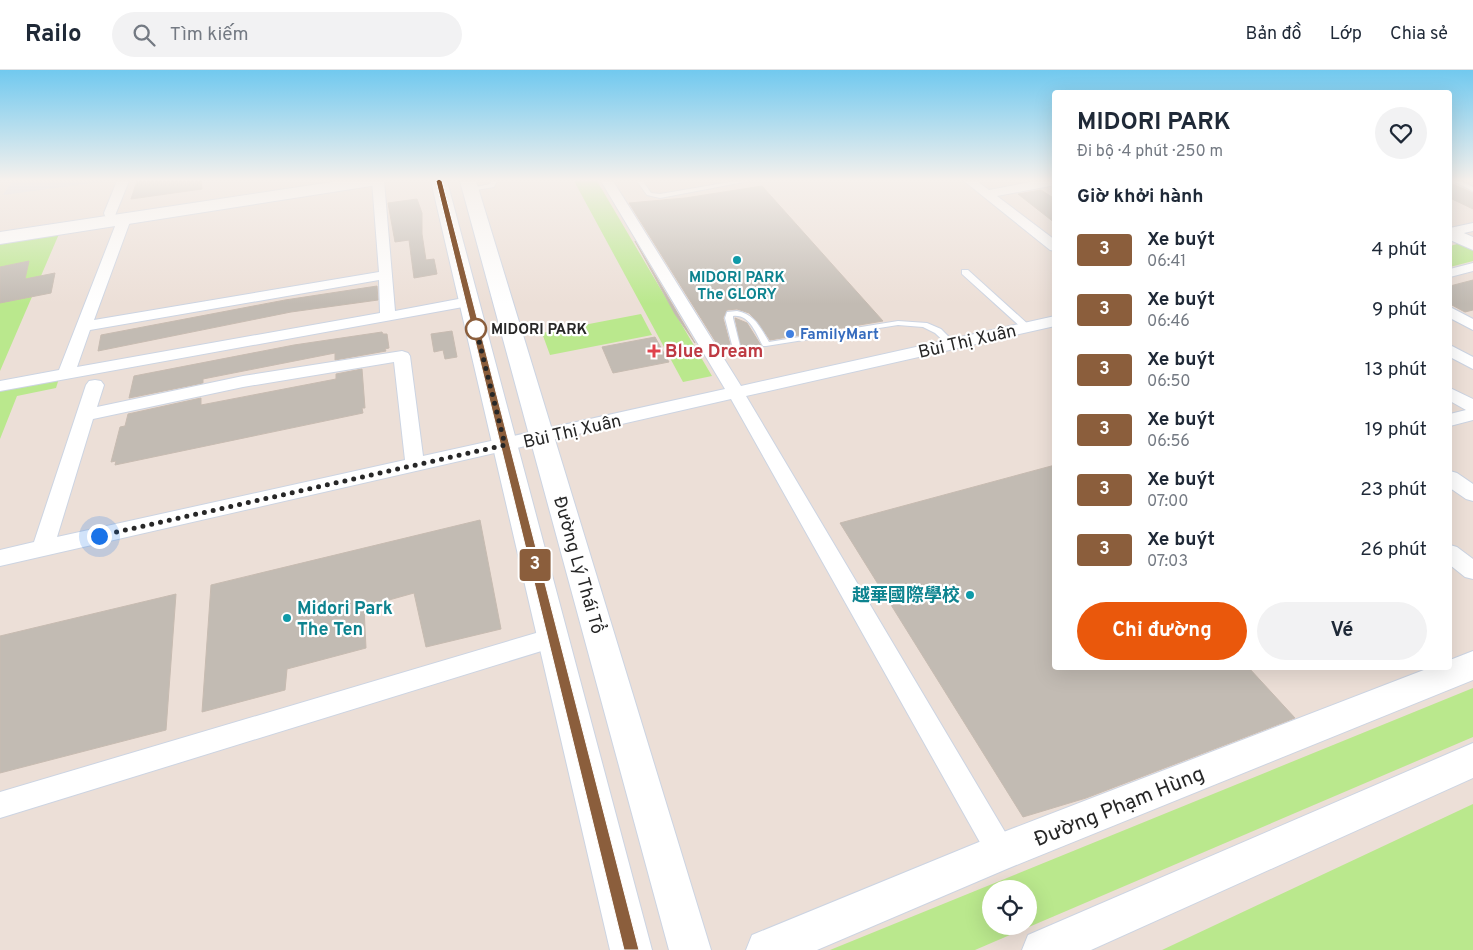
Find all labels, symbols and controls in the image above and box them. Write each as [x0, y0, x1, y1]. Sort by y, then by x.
search box [112, 12, 462, 57]
text: Railo [25, 20, 82, 50]
icon: search [130, 21, 158, 49]
text: Tìm kiếm [170, 23, 249, 47]
text: Bản đồ [1245, 23, 1302, 46]
text: Lớp [1330, 23, 1362, 46]
text: Chia sẻ [1390, 23, 1448, 46]
button: heart [1375, 107, 1427, 159]
text: MIDORI PARK [1077, 108, 1231, 138]
text: Đi bộ · 4 phút · 250 m [1077, 142, 1223, 162]
text: Giờ khởi hành [1077, 185, 1204, 209]
text: Xe buýt [1147, 228, 1215, 252]
text: 3 [1099, 238, 1110, 261]
text: 4 phút [1371, 238, 1427, 262]
text: 06:41 [1147, 252, 1186, 272]
marker: MIDORI PARK The GLORY [731, 254, 743, 266]
place label: MIDORI PARK The GLORY [689, 269, 785, 305]
text: Xe buýt [1147, 288, 1215, 312]
text: 3 [1099, 298, 1110, 321]
text: 9 phút [1372, 298, 1427, 322]
text: 06:46 [1147, 312, 1190, 332]
marker: MIDORI PARK [465, 318, 487, 340]
street label: Bùi Thị Xuân [916, 320, 1019, 365]
place label: MIDORI PARK [491, 321, 587, 340]
place label: FamilyMart [800, 326, 879, 345]
marker: FamilyMart [784, 328, 796, 340]
place label: Blue Dream [665, 341, 763, 364]
marker: Blue Dream [647, 344, 661, 358]
text: Xe buýt [1147, 348, 1215, 372]
text: 3 [1099, 358, 1110, 381]
text: 13 phút [1365, 358, 1427, 382]
text: 06:50 [1147, 372, 1191, 392]
text: Xe buýt [1147, 408, 1215, 432]
street label: Bùi Thị Xuân [521, 410, 624, 455]
text: 3 [1099, 418, 1110, 441]
text: 19 phút [1365, 418, 1427, 442]
text: 06:56 [1147, 432, 1190, 452]
text: Xe buýt [1147, 468, 1215, 492]
text: 3 [1099, 478, 1110, 501]
text: 23 phút [1360, 478, 1427, 502]
text: 07:00 [1147, 492, 1189, 512]
street label: Đường Lý Thái Tổ [547, 493, 612, 637]
your location [87, 524, 112, 549]
text: Xe buýt [1147, 528, 1215, 552]
text: 3 [1099, 538, 1110, 561]
text: 26 phút [1360, 538, 1427, 562]
line badge: 3 [519, 549, 551, 581]
text: 07:03 [1147, 552, 1188, 572]
text: 3 [530, 553, 540, 576]
place label: 越華國際學校 [852, 585, 960, 608]
marker: 越華國際學校 [964, 589, 976, 601]
place label: Midori Park The Ten [297, 598, 393, 642]
button: Chỉ đường [1077, 602, 1247, 660]
button: Vé [1257, 602, 1427, 660]
marker: Midori Park The Ten [281, 612, 293, 624]
street label: Đường Phạm Hùng [1030, 761, 1209, 854]
map controls [982, 880, 1037, 935]
button: locate [982, 880, 1037, 935]

